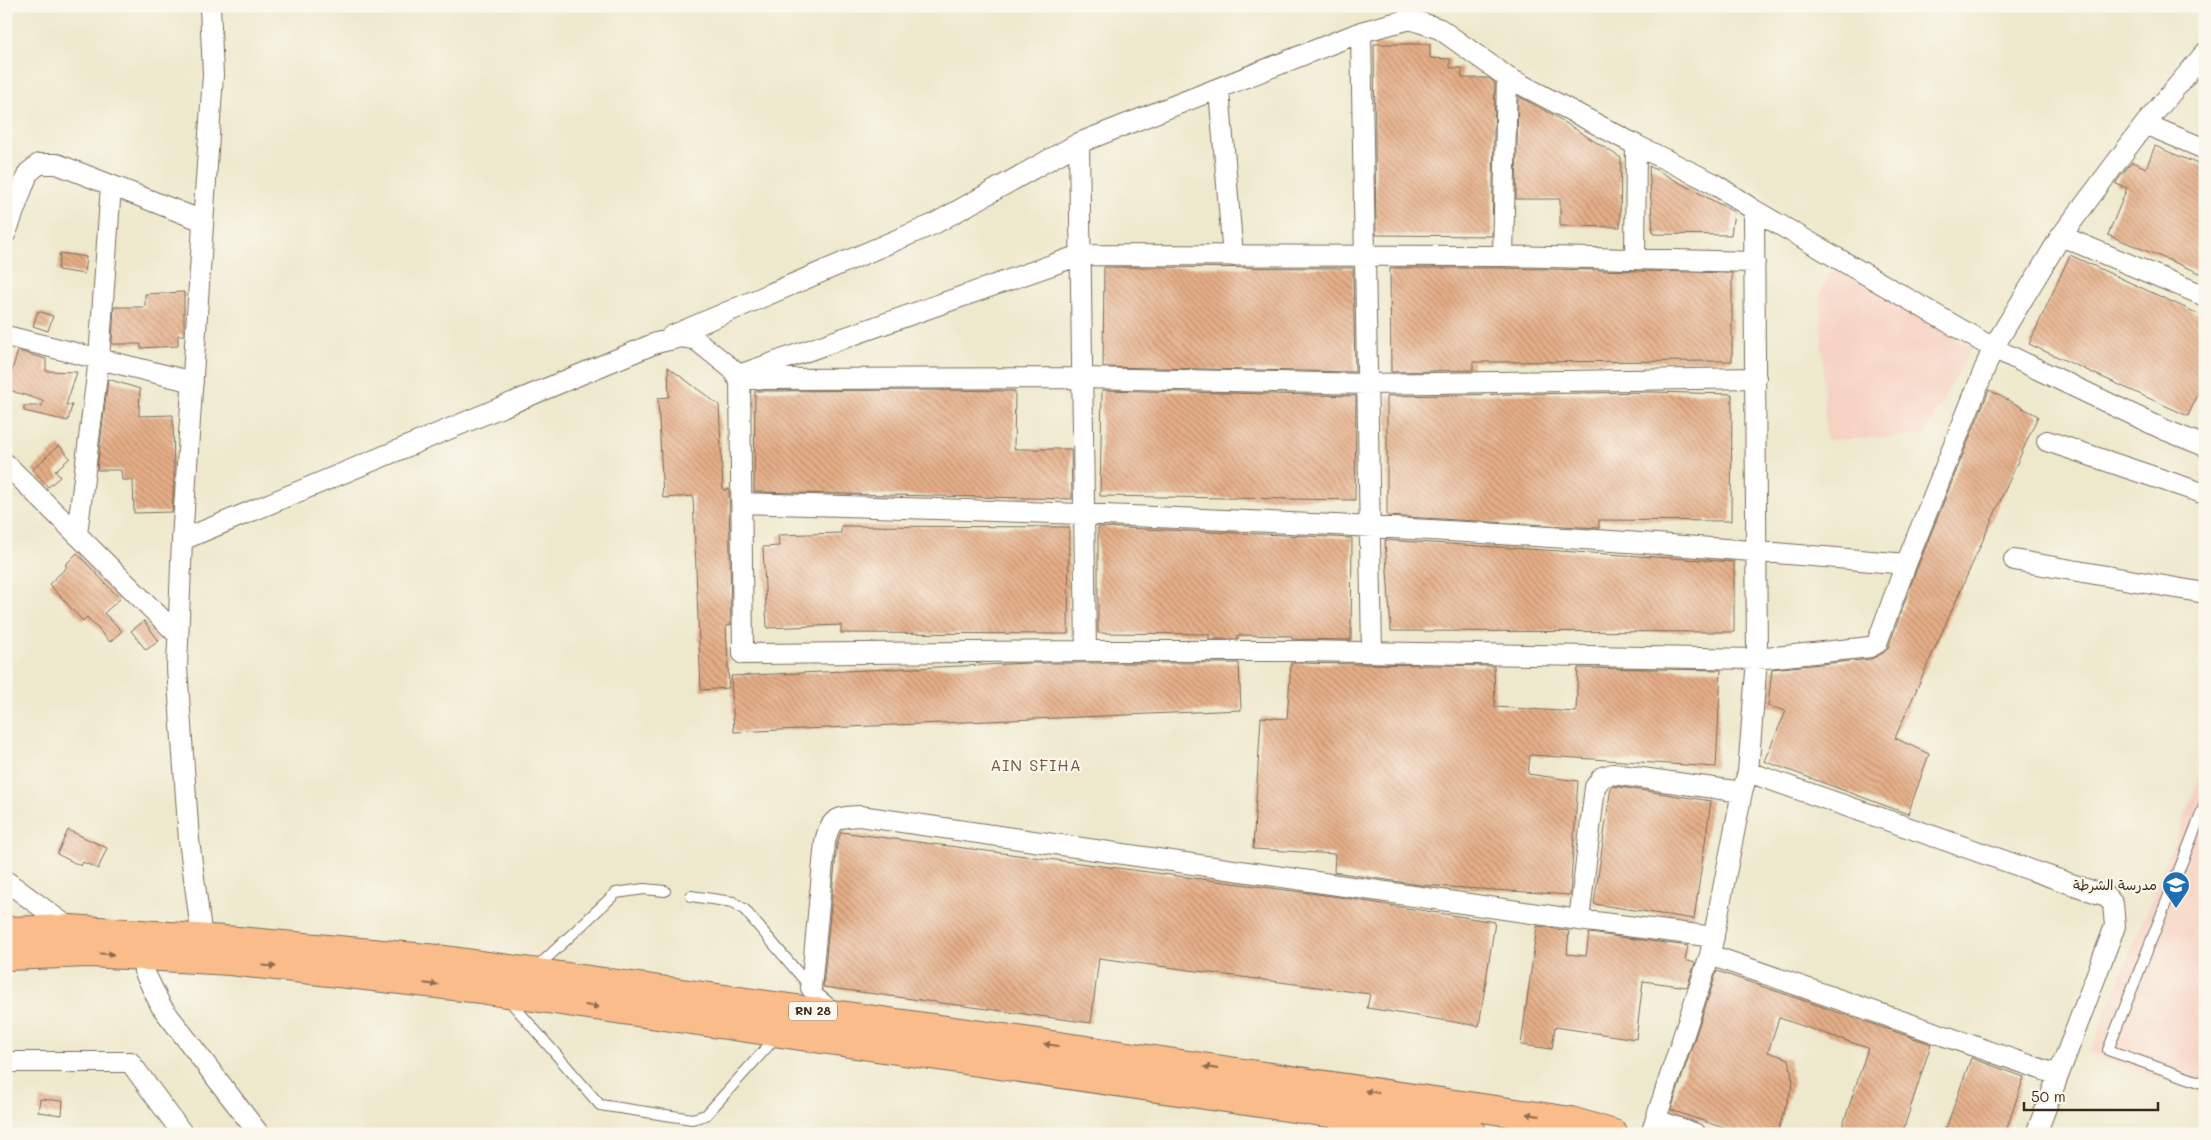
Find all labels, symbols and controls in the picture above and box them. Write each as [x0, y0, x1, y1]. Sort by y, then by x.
district label: AIN SFIHA [990, 754, 1082, 775]
school or university icon: مدرسة الشرطة [2161, 870, 2191, 909]
place label: مدرسة الشرطة [2073, 875, 2157, 894]
one-way arrow [100, 951, 116, 959]
one-way arrow [262, 962, 278, 970]
one-way arrow [423, 980, 439, 988]
road number: RN 28 [789, 1001, 837, 1020]
one-way arrow [584, 1002, 600, 1010]
one-way arrow [1042, 1040, 1058, 1048]
one-way arrow [1203, 1064, 1219, 1072]
scale bar [2024, 1080, 2157, 1112]
text: 50 m [2031, 1086, 2066, 1106]
one-way arrow [1364, 1087, 1380, 1095]
one-way arrow [1525, 1111, 1541, 1119]

